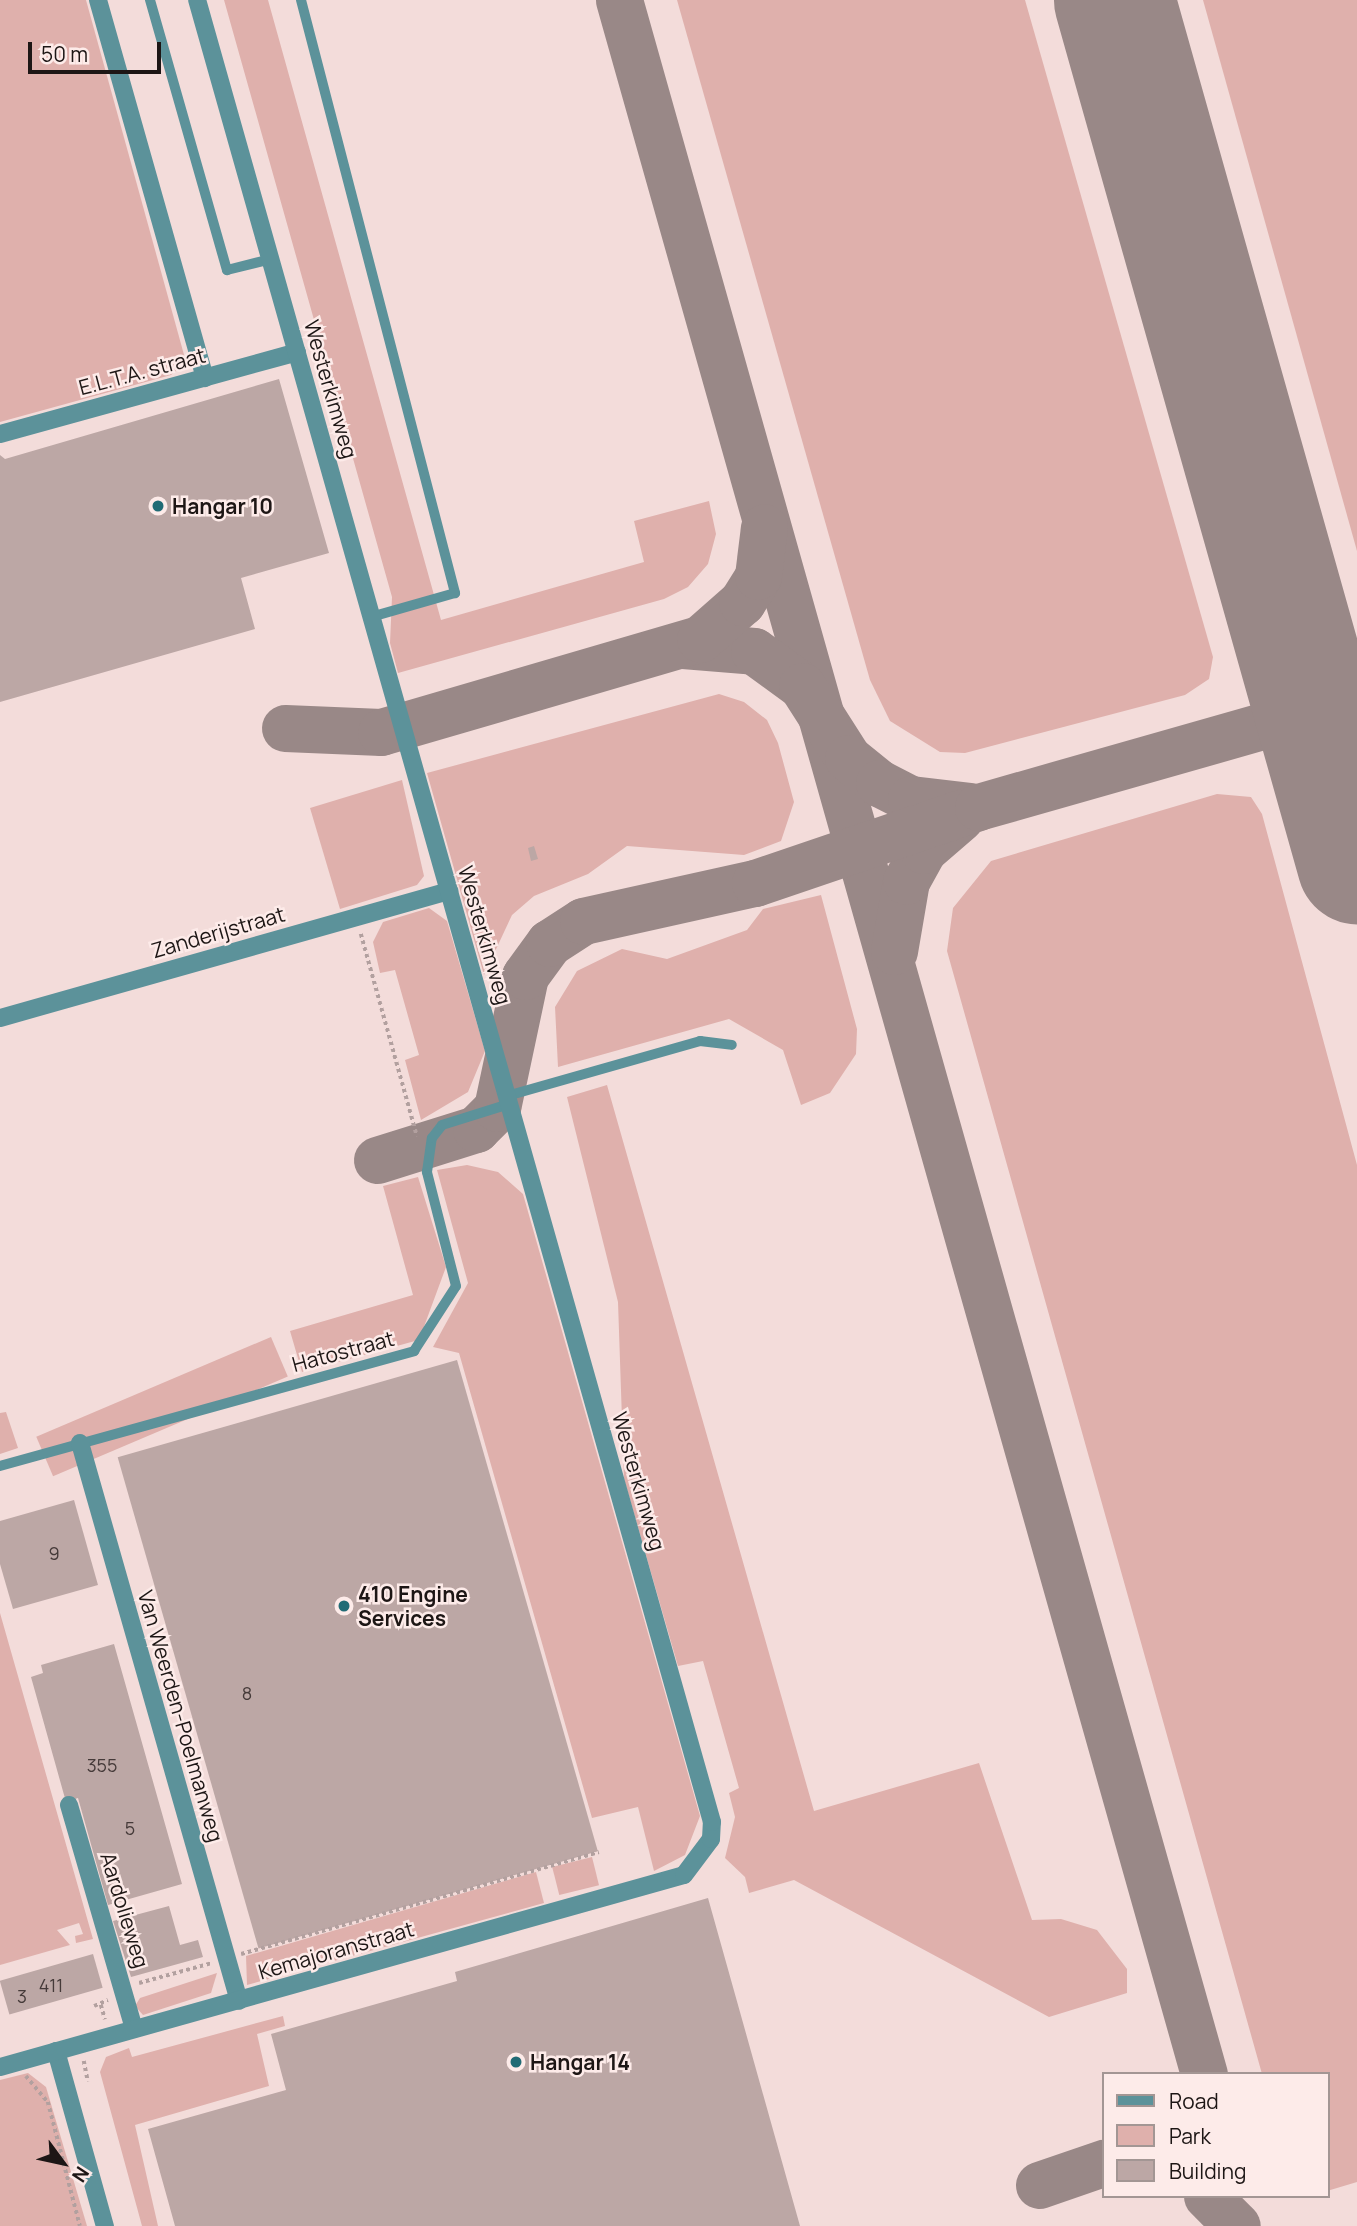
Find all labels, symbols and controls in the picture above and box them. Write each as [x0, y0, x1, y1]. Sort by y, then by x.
scale bar [32, 28, 164, 72]
text: 50 m [41, 40, 88, 68]
street label: Westerkimweg [299, 317, 363, 461]
street label: E.L.T.A. straat [76, 342, 208, 400]
place label: Hangar 10 [172, 493, 273, 519]
marker: Hangar 10 [150, 498, 166, 514]
street label: Westerkimweg [453, 863, 517, 1007]
street label: Zanderijstraat [148, 901, 288, 963]
street label: Hatostraat [289, 1325, 397, 1377]
street label: Westerkimweg [607, 1409, 671, 1553]
house number: 9 [48, 1542, 60, 1564]
place label: 410 Engine Services [358, 1581, 468, 1631]
street label: Van Weerden-Poelmanweg [133, 1587, 229, 1845]
marker: 410 Engine Services [336, 1598, 352, 1614]
house number: 8 [242, 1682, 252, 1704]
house number: 355 [87, 1754, 117, 1776]
house number: 5 [125, 1817, 135, 1839]
street label: Aardolieweg [96, 1849, 154, 1971]
street label: Kemajoranstraat [255, 1916, 417, 1984]
house number: 411 [39, 1974, 63, 1996]
house number: 3 [17, 1985, 27, 2007]
place label: Hangar 14 [530, 2049, 630, 2075]
marker: Hangar 14 [508, 2054, 524, 2070]
legend [1102, 2072, 1329, 2198]
text: Road [1169, 2087, 1219, 2115]
text: Park [1169, 2122, 1211, 2150]
north arrow [28, 2128, 98, 2198]
text: Building [1169, 2157, 1246, 2185]
text: N [66, 2162, 95, 2187]

